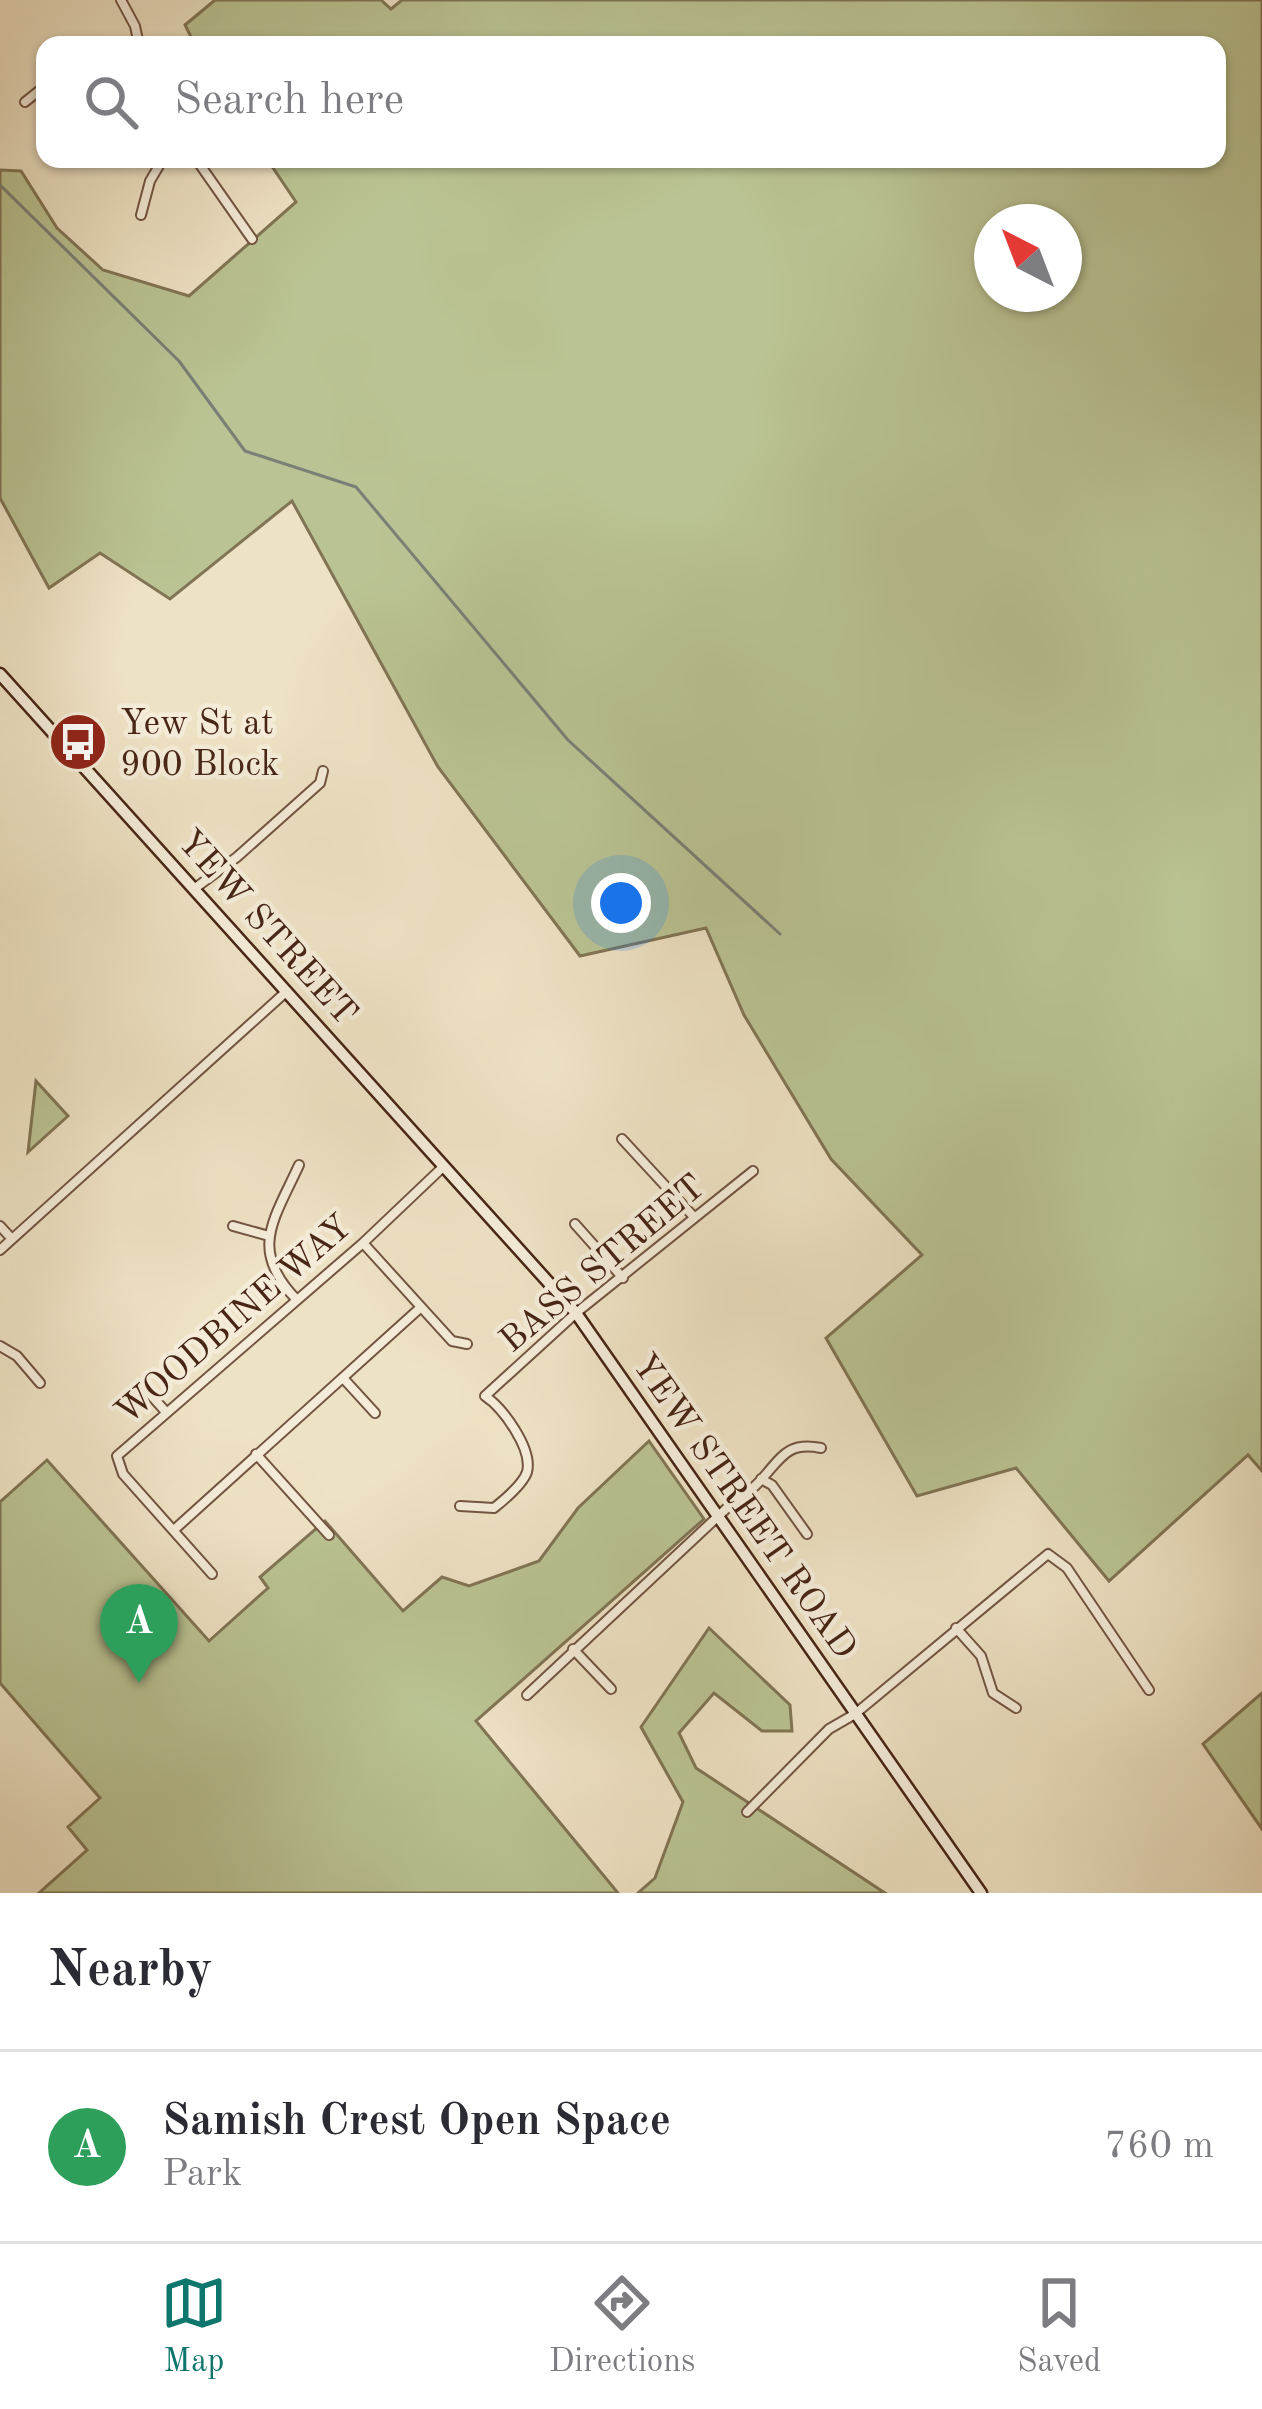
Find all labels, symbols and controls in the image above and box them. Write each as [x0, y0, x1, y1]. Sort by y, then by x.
search box [36, 36, 1226, 168]
icon: search [78, 69, 144, 135]
text: Search here [174, 79, 404, 124]
north arrow [974, 204, 1082, 312]
place label: Yew St at 900 Block [120, 707, 280, 784]
bus stop icon: Yew St at 900 Block [47, 711, 109, 773]
street label: YEW STREET [169, 824, 363, 1033]
your location [591, 873, 651, 933]
street label: BASS STREET [494, 1169, 713, 1361]
street label: WOODBINE WAY [110, 1209, 359, 1433]
street label: YEW STREET ROAD [624, 1348, 862, 1666]
pin: A [100, 1584, 178, 1683]
text: Nearby [48, 1946, 213, 1997]
text: Samish Crest Open Space [162, 2100, 671, 2145]
text: A [72, 2127, 102, 2166]
text: 760 m [1104, 2127, 1214, 2166]
text: Park [162, 2155, 242, 2194]
tab: Map [161, 2270, 227, 2383]
tab: Directions [549, 2270, 695, 2383]
tab: Saved [1017, 2270, 1101, 2383]

